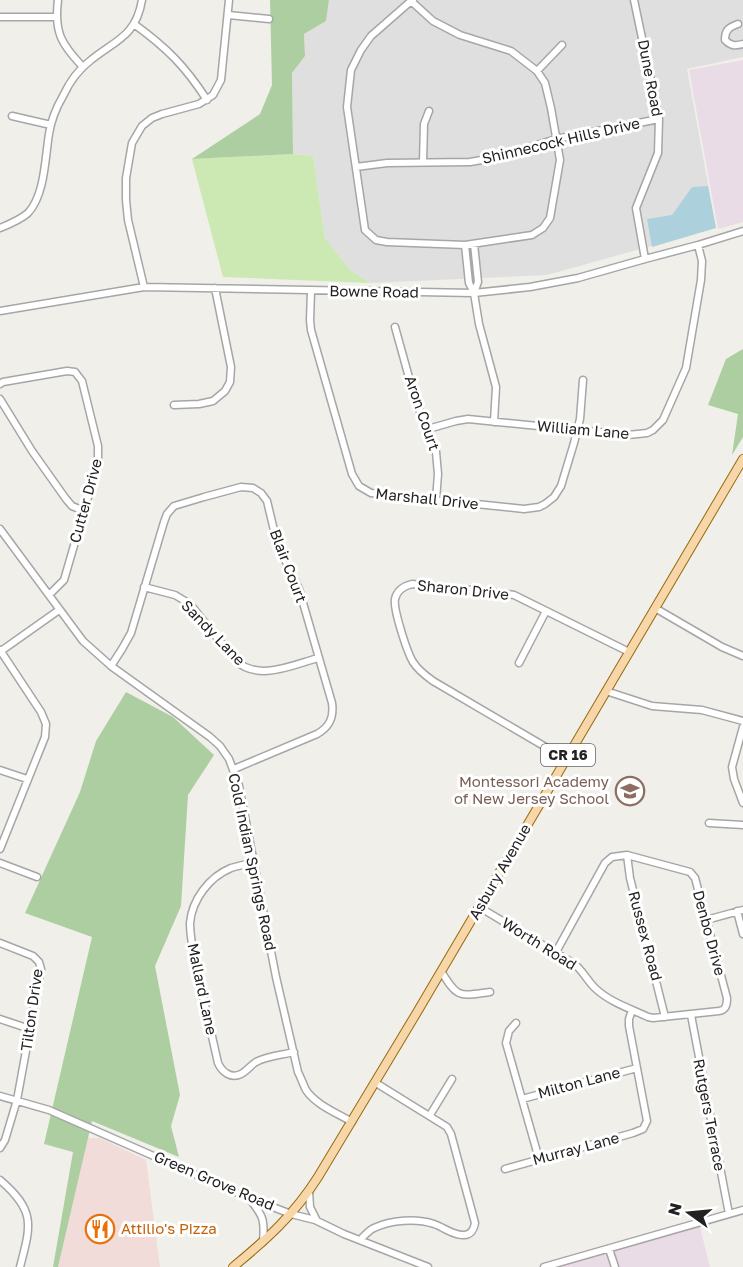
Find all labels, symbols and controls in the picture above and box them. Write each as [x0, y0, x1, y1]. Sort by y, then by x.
street label: Dune Road [635, 38, 667, 118]
street label: Shinnecock Hills Drive [480, 113, 642, 167]
street label: Bowne Road [329, 281, 419, 301]
street label: Aron Court [402, 373, 444, 453]
street label: William Lane [536, 416, 630, 442]
street label: Cutter Drive [65, 456, 105, 545]
street label: Marshall Drive [375, 484, 480, 512]
street label: Blair Court [267, 526, 311, 605]
street label: Sharon Drive [416, 575, 510, 603]
street label: Sandy Lane [178, 596, 249, 669]
road number: CR 16 [541, 744, 595, 766]
street label: Cold Indian Springs Road [225, 771, 281, 952]
place label: Montessori Academy of New Jersey School [454, 772, 610, 807]
school or university icon: Montessori Academy of New Jersey School [614, 775, 646, 807]
street label: Asbury Avenue [464, 820, 534, 923]
street label: Denbo Drive [690, 888, 730, 978]
street label: Russex Road [625, 889, 667, 983]
street label: Worth Road [499, 913, 580, 973]
street label: Mallard Lane [184, 941, 222, 1037]
street label: Tilton Drive [16, 967, 46, 1052]
street label: Rutgers Terrace [690, 1057, 730, 1173]
street label: Milton Lane [536, 1062, 622, 1102]
street label: Murray Lane [530, 1128, 621, 1168]
street label: Green Grove Road [152, 1147, 277, 1214]
north arrow [659, 1183, 719, 1243]
text: N [663, 1201, 686, 1218]
restaurant icon: Attilio's Pizza [84, 1213, 116, 1245]
place label: Attilio's Pizza [121, 1219, 217, 1237]

